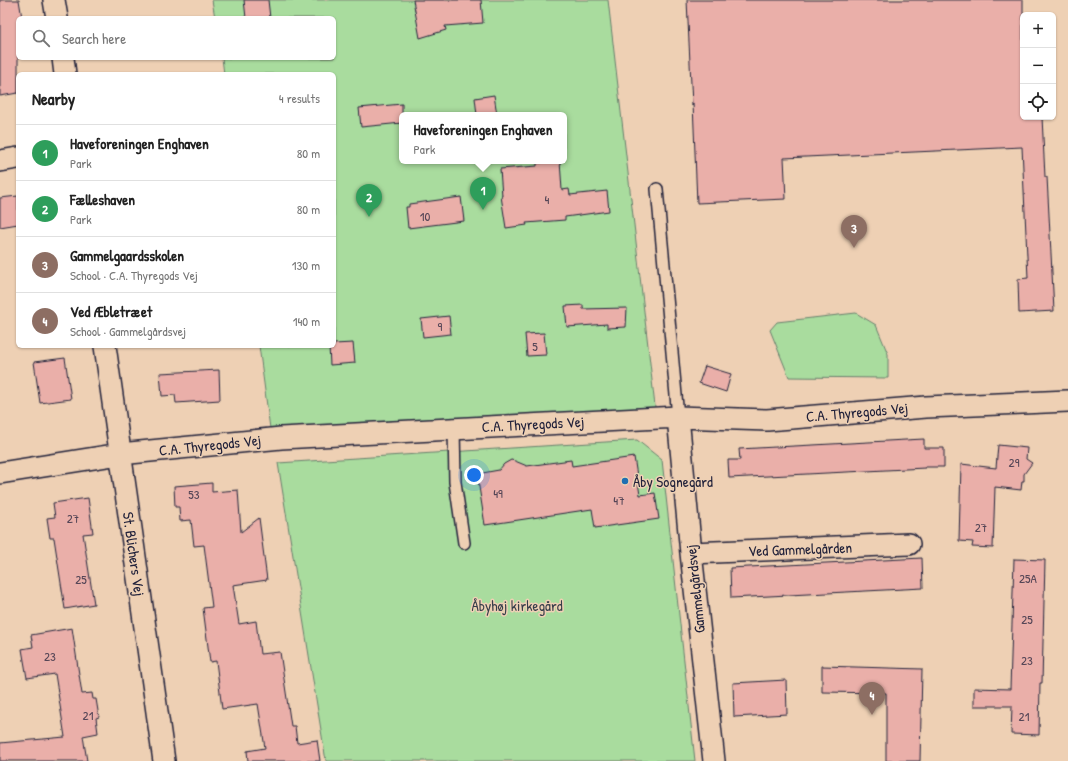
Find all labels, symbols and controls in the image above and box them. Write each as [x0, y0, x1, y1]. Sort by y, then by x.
map controls [1020, 12, 1056, 120]
button: + [1020, 12, 1056, 48]
search box [16, 16, 336, 60]
icon: search [30, 27, 52, 49]
text: Search here [62, 28, 126, 49]
button: − [1020, 48, 1056, 84]
button: locate [1020, 84, 1056, 120]
text: Nearby [32, 87, 75, 110]
text: 4 results [279, 89, 320, 107]
popup [399, 112, 567, 164]
text: Haveforeningen Enghaven [414, 119, 552, 140]
text: Haveforeningen Enghaven [70, 133, 209, 154]
text: Park [414, 140, 435, 158]
text: 1 [43, 144, 47, 162]
text: 80 m [297, 144, 320, 162]
text: Park [70, 154, 92, 172]
pin: 1 [470, 177, 496, 210]
pin: 2 [356, 184, 382, 217]
text: Fælleshaven [70, 189, 135, 210]
house number: 4 [545, 190, 550, 208]
text: 2 [42, 200, 48, 218]
text: 80 m [297, 200, 320, 218]
house number: 10 [420, 207, 430, 225]
text: Park [70, 210, 92, 228]
pin: 3 [841, 215, 867, 248]
text: Gammelgaardsskolen [70, 245, 184, 266]
text: 3 [42, 256, 48, 274]
text: 130 m [292, 256, 320, 274]
text: School · C.A. Thyregods Vej [70, 266, 198, 284]
text: Ved Æbletræet [70, 301, 152, 322]
text: 4 [43, 312, 47, 330]
text: 140 m [293, 312, 320, 330]
house number: 9 [438, 317, 443, 335]
text: School · Gammelgårdsvej [70, 322, 186, 340]
house number: 5 [532, 337, 538, 355]
street label: C.A. Thyregods Vej [805, 397, 909, 427]
street label: C.A. Thyregods Vej [481, 411, 585, 437]
street label: C.A. Thyregods Vej [158, 429, 262, 461]
house number: 29 [1009, 453, 1020, 471]
your location [464, 465, 484, 485]
place label: Åby Sognegård [633, 471, 713, 492]
marker: Åby Sognegård [620, 476, 630, 486]
house number: 49 [493, 484, 503, 502]
house number: 53 [188, 485, 200, 503]
house number: 47 [613, 491, 625, 509]
house number: 27 [67, 509, 79, 527]
street label: St. Blichers Vej [118, 511, 150, 597]
house number: 27 [975, 518, 987, 536]
street label: Ved Gammelgården [748, 537, 853, 561]
street label: Gammelgårdsvej [680, 544, 710, 634]
house number: 25A [1019, 569, 1038, 587]
house number: 25 [75, 570, 87, 588]
park label: Åbyhøj kirkegård [471, 595, 563, 616]
house number: 25 [1021, 610, 1033, 628]
house number: 23 [44, 647, 56, 665]
house number: 23 [1021, 651, 1033, 669]
pin: 4 [859, 682, 885, 715]
house number: 21 [83, 706, 94, 724]
house number: 21 [1019, 707, 1030, 725]

